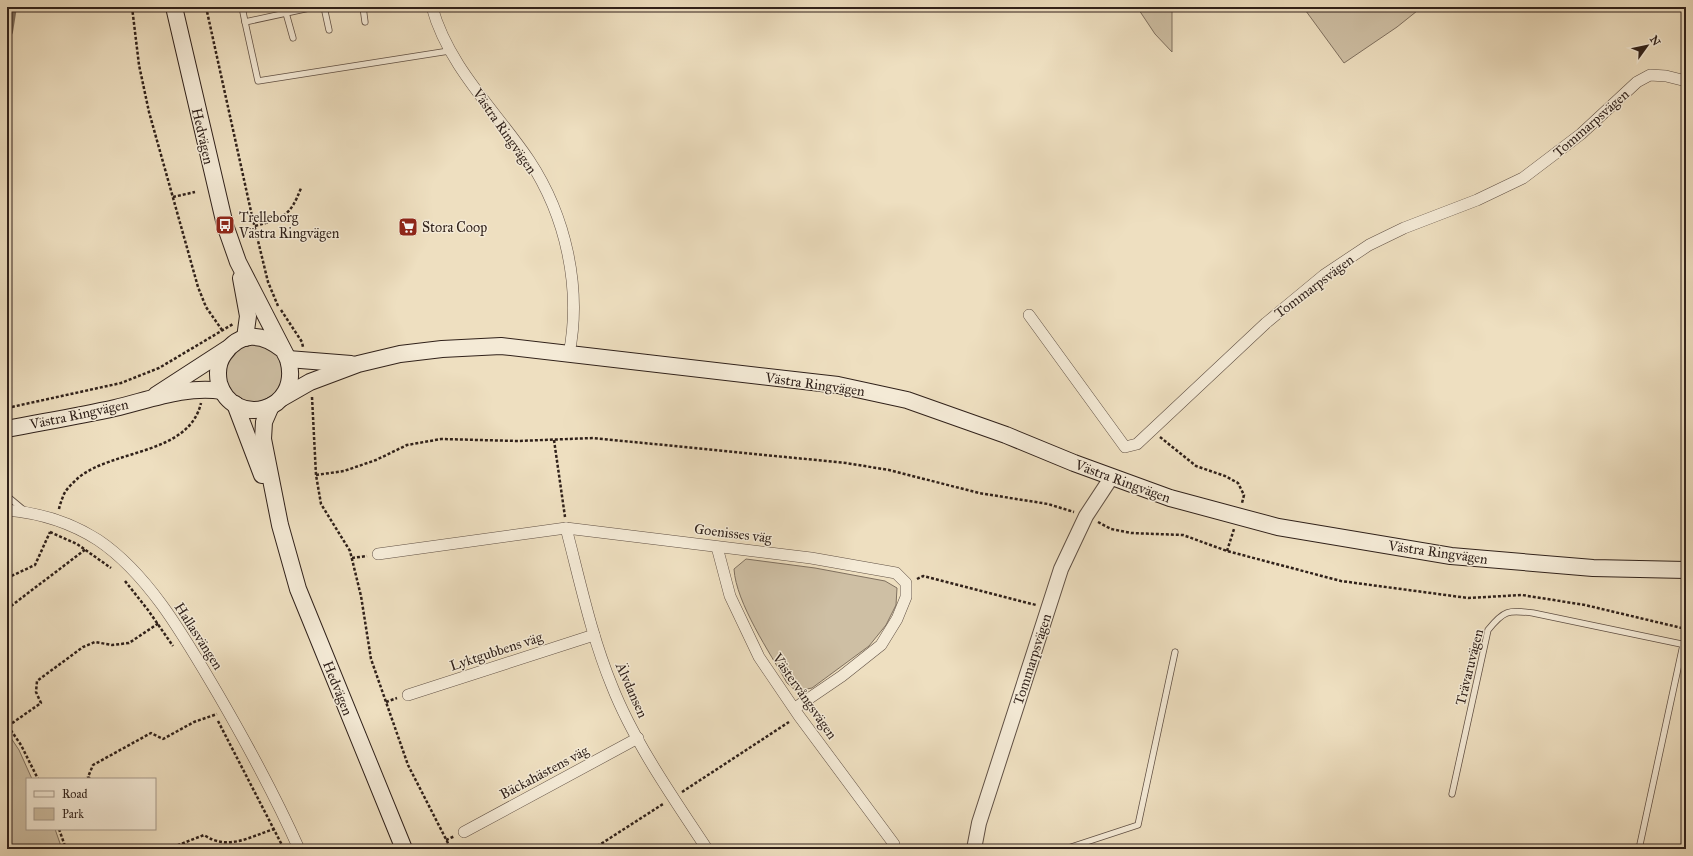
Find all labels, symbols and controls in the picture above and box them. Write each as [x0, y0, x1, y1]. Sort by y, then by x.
north arrow [1627, 26, 1667, 66]
text: N [1647, 33, 1663, 49]
street label: Västra Ringvägen [468, 85, 541, 178]
street label: Tommarpsvägen [1550, 86, 1633, 161]
street label: Hedvägen [188, 106, 217, 166]
place label: Trelleborg Västra Ringvägen [238, 209, 340, 242]
bus stop icon: Trelleborg Västra Ringvägen [214, 214, 236, 236]
supermarket icon: Stora Coop [397, 216, 419, 238]
place label: Stora Coop [422, 219, 487, 236]
street label: Tommarpsvägen [1271, 251, 1358, 322]
street label: Västra Ringvägen [763, 369, 866, 400]
street label: Västra Ringvägen [27, 396, 130, 433]
street label: Västra Ringvägen [1072, 456, 1173, 507]
street label: Goenisses väg [693, 520, 773, 547]
street label: Västra Ringvägen [1386, 537, 1489, 568]
street label: Hallasvängen [171, 599, 227, 673]
street label: Tommarpsvägen [1010, 611, 1055, 707]
street label: Trävaruvägen [1452, 627, 1487, 707]
street label: Lyktgubbens väg [448, 628, 545, 674]
street label: Västervångsvägen [768, 649, 841, 743]
street label: Hedvägen [319, 658, 356, 718]
street label: Älvdansen [611, 659, 652, 721]
street label: Bäckahästens väg [497, 742, 592, 803]
legend [26, 778, 156, 830]
text: Road [62, 787, 88, 801]
text: Park [62, 807, 84, 821]

